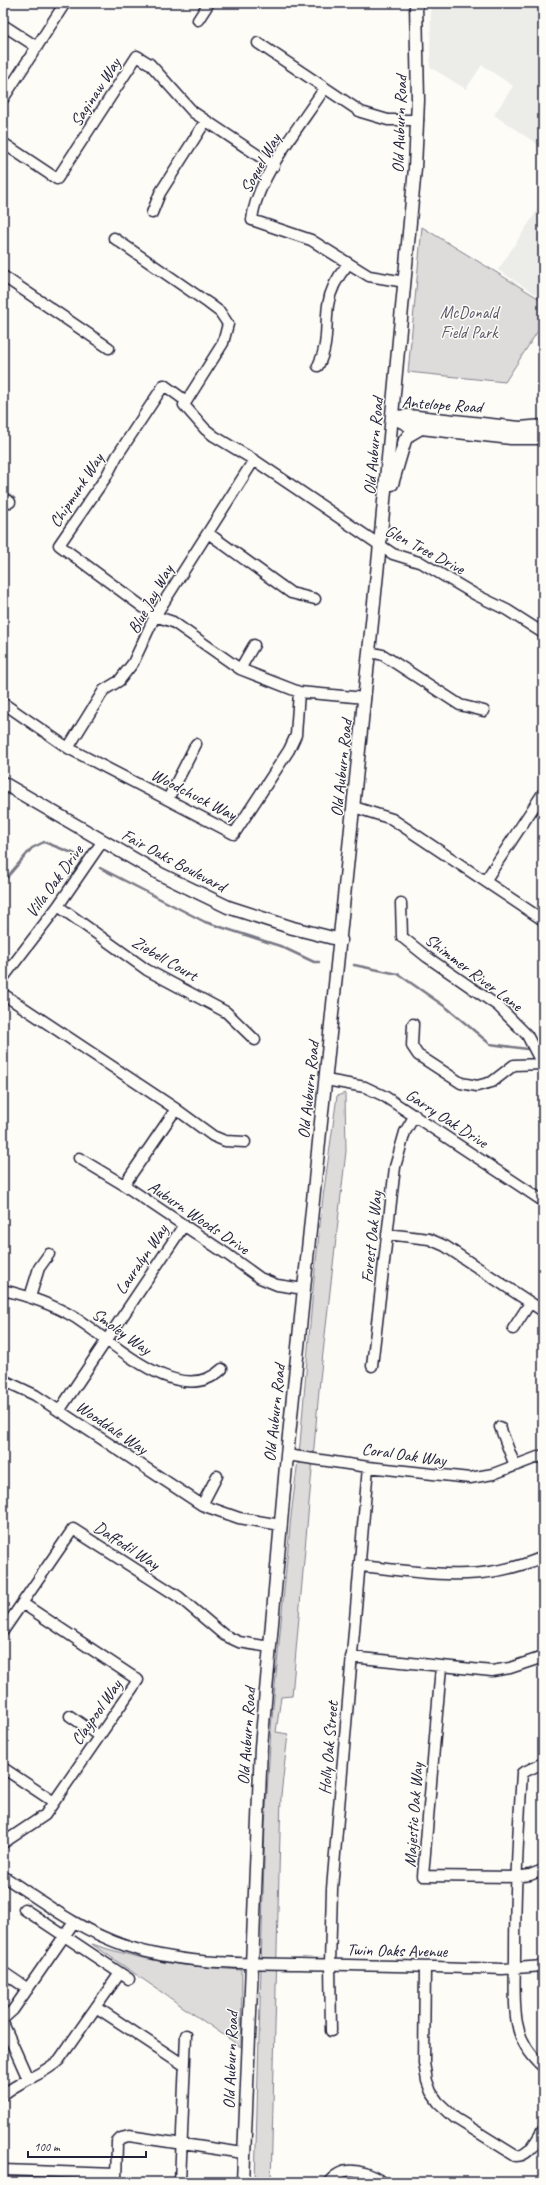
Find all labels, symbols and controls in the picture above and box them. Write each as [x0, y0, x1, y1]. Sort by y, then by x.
street label: Saginaw Way [66, 53, 126, 130]
street label: Old Auburn Road [387, 72, 412, 173]
street label: Soquel Way [236, 129, 286, 197]
park label: McDonald Field Park [440, 302, 500, 343]
street label: Antelope Road [401, 391, 486, 418]
street label: Old Auburn Road [359, 394, 388, 496]
street label: Chipmunk Way [45, 448, 109, 531]
street label: Glen Tree Drive [381, 520, 469, 580]
street label: Blue Jay Way [123, 560, 178, 637]
street label: Old Auburn Road [326, 716, 357, 818]
street label: Woodchuck Way [148, 764, 241, 825]
street label: Fair Oaks Boulevard [118, 824, 231, 898]
street label: Villa Oak Drive [21, 840, 89, 922]
street label: Shimmer River Lane [421, 929, 528, 1017]
street label: Ziebell Court [128, 931, 203, 987]
street label: Old Auburn Road [293, 1038, 324, 1140]
street label: Garry Oak Drive [402, 1084, 493, 1154]
street label: Auburn Woods Drive [144, 1176, 254, 1260]
street label: Forest Oak Way [356, 1189, 387, 1284]
street label: Lauralyn Way [110, 1219, 173, 1298]
street label: Smoley Way [88, 1303, 156, 1360]
street label: Old Auburn Road [259, 1361, 290, 1463]
street label: Wooddale Way [72, 1396, 153, 1460]
street label: Coral Oak Way [360, 1438, 449, 1471]
street label: Daffodil Way [90, 1516, 165, 1575]
street label: Claypool Way [66, 1675, 127, 1749]
street label: Old Auburn Road [233, 1684, 261, 1786]
street label: Holly Oak Street [314, 1698, 343, 1796]
street label: Majestic Oak Way [399, 1761, 428, 1868]
street label: Twin Oaks Avenue [347, 1939, 449, 1962]
street label: Old Auburn Road [218, 2008, 243, 2109]
scale bar [28, 2133, 146, 2159]
text: 100 m [34, 2139, 61, 2155]

